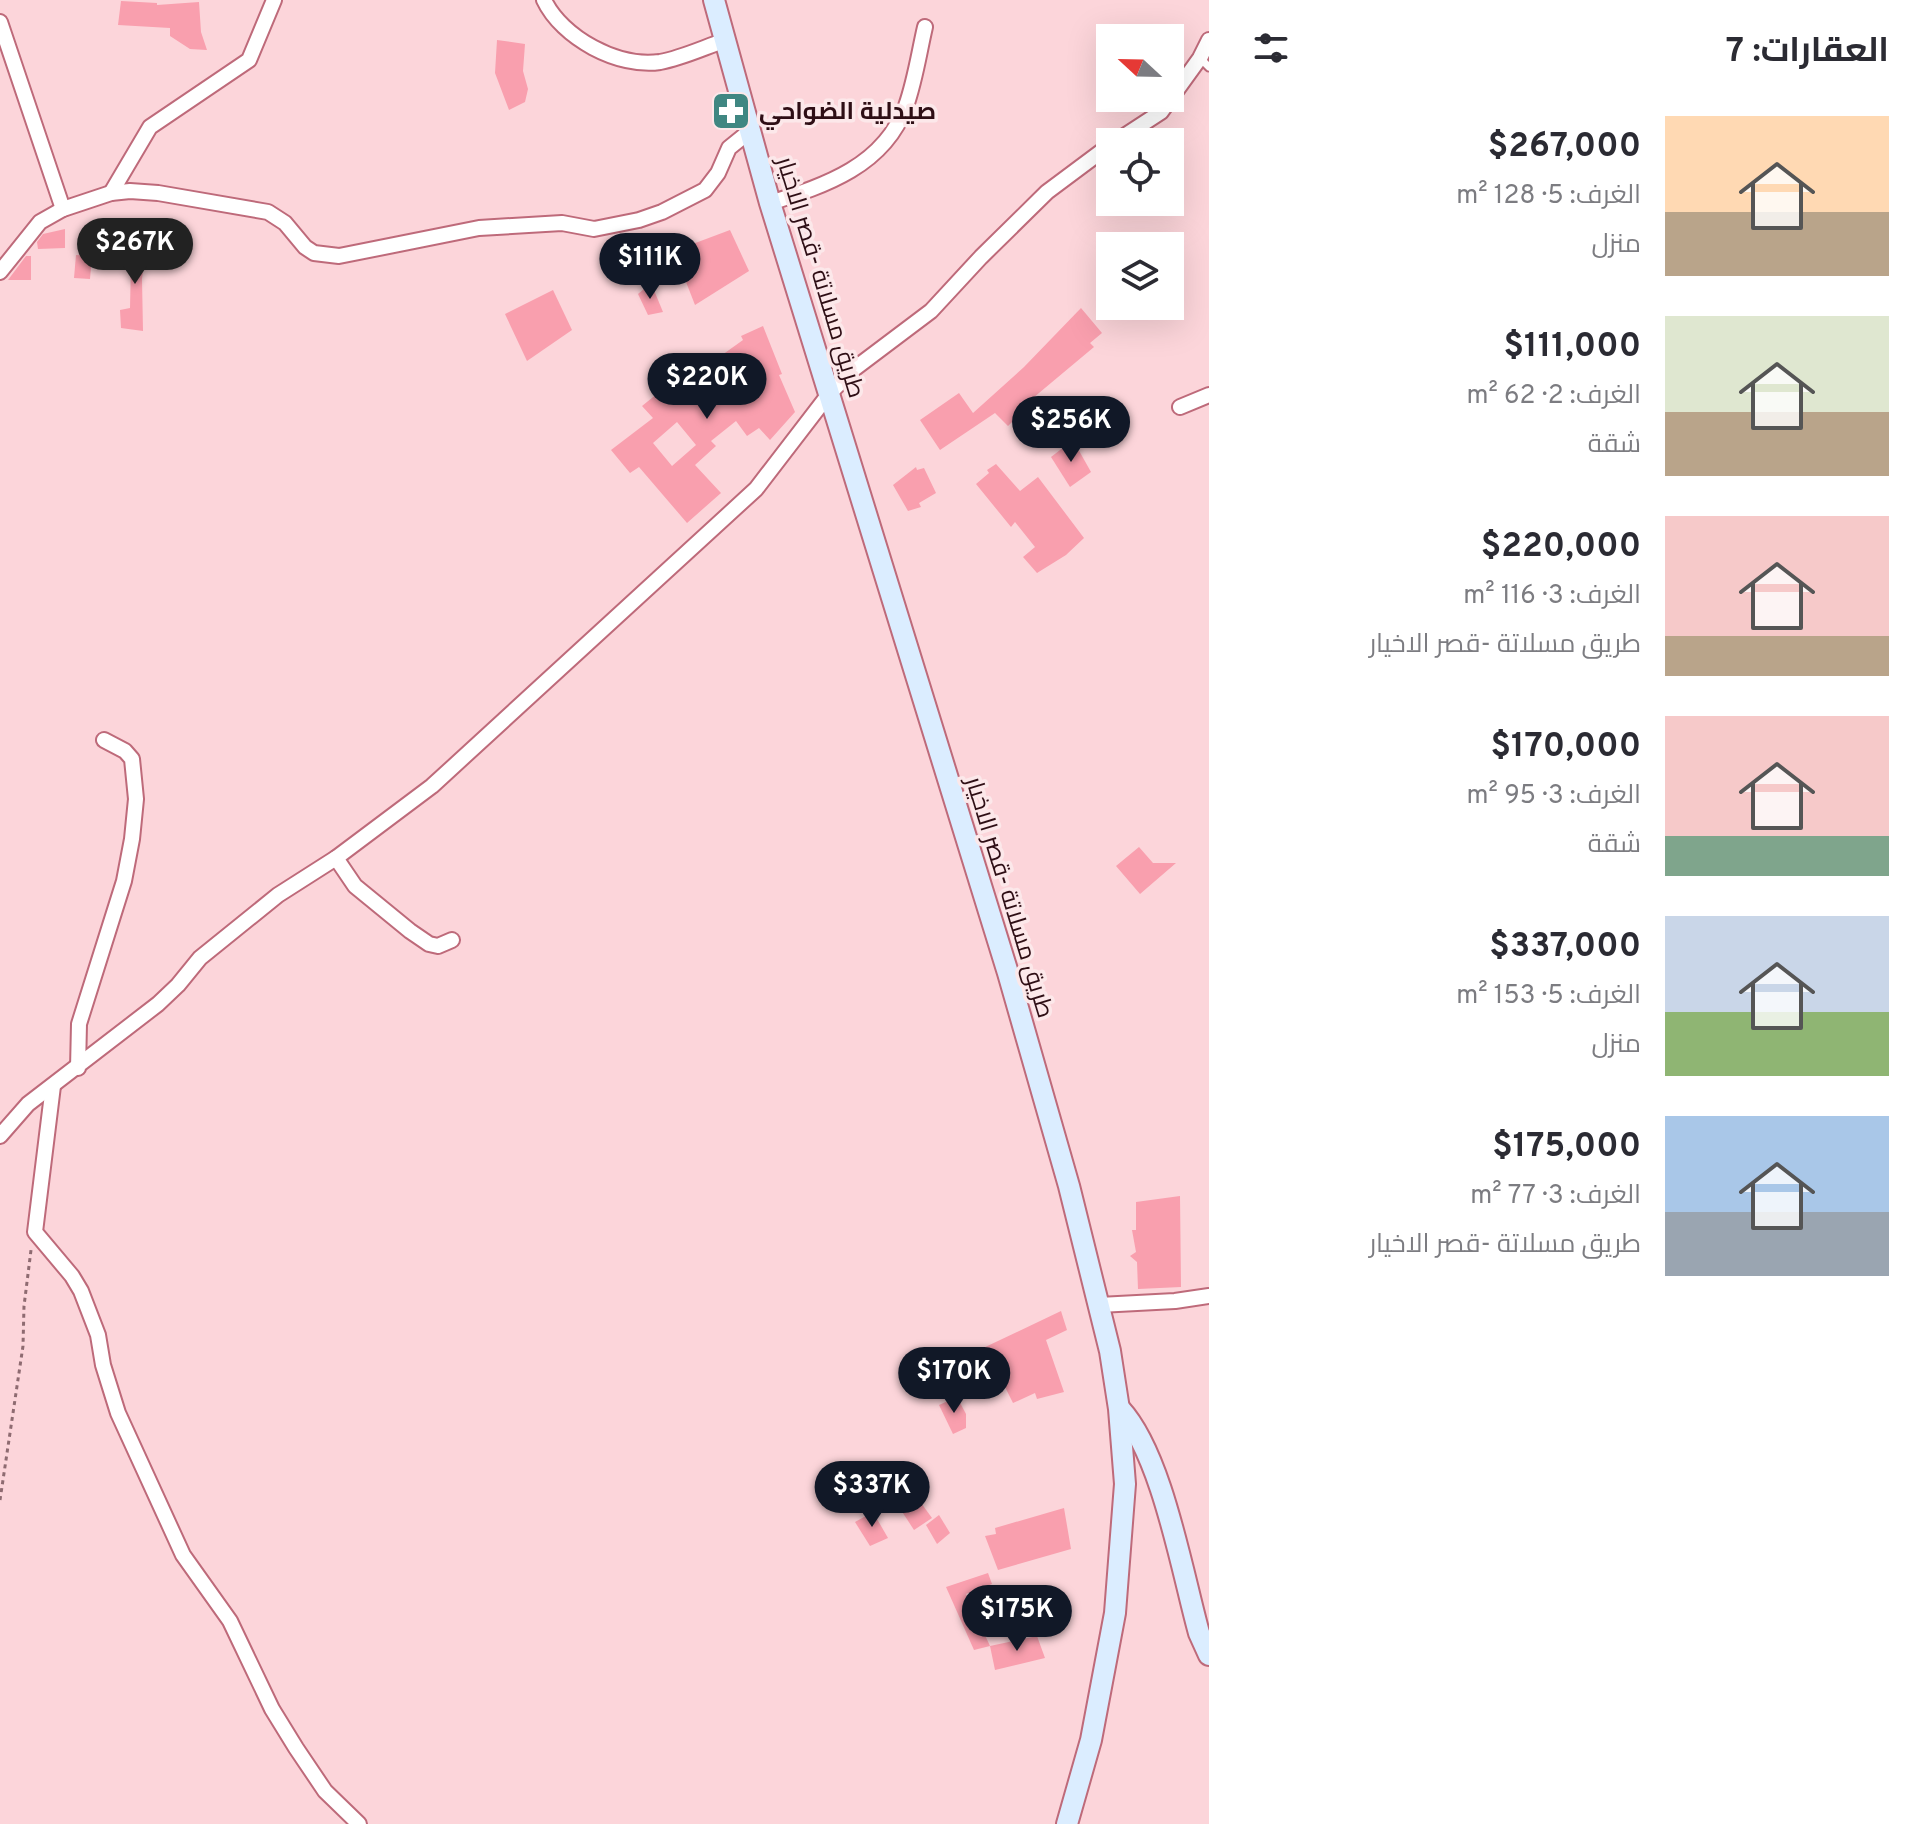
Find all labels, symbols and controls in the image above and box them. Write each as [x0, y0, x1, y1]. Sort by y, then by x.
north arrow [1096, 24, 1184, 112]
map controls [1096, 24, 1184, 320]
icon: filters [1249, 26, 1293, 70]
text: العقارات: 7 [1726, 31, 1889, 74]
pharmacy icon: صيدلية الضواحي [710, 90, 752, 132]
place label: صيدلية الضواحي [759, 98, 936, 130]
text: $267,000 [1488, 126, 1641, 169]
button: locate [1096, 128, 1184, 216]
icon: home [1729, 148, 1825, 244]
street label: طريق مسلاتة -قصر الاخيار [767, 151, 870, 402]
text: الغرف: 5 · 128 m² [1456, 180, 1641, 213]
pin: $267K [79, 218, 191, 286]
text: $267K [95, 227, 175, 260]
text: منزل [1592, 229, 1641, 262]
button: layers [1096, 232, 1184, 320]
pin: $111K [594, 233, 706, 301]
text: $111K [617, 242, 683, 275]
text: $111,000 [1504, 326, 1641, 369]
icon: home [1729, 348, 1825, 444]
pin: $220K [651, 353, 763, 421]
text: $220K [666, 362, 749, 395]
text: الغرف: 2 · 62 m² [1467, 380, 1641, 413]
pin: $256K [1015, 396, 1127, 464]
text: $256K [1030, 405, 1112, 438]
text: شقة [1588, 429, 1641, 462]
text: $220,000 [1481, 526, 1641, 569]
icon: home [1729, 548, 1825, 644]
text: الغرف: 3 · 116 m² [1463, 580, 1641, 613]
text: طريق مسلاتة -قصر الاخيار [1369, 629, 1641, 662]
text: $170,000 [1491, 726, 1641, 769]
icon: home [1729, 748, 1825, 844]
street label: طريق مسلاتة -قصر الاخيار [956, 771, 1059, 1022]
text: الغرف: 3 · 95 m² [1467, 780, 1641, 813]
text: شقة [1588, 829, 1641, 862]
text: $337,000 [1489, 926, 1641, 969]
icon: home [1729, 948, 1825, 1044]
text: الغرف: 5 · 153 m² [1456, 980, 1641, 1013]
text: منزل [1592, 1029, 1641, 1062]
text: $175,000 [1492, 1126, 1641, 1169]
icon: home [1729, 1148, 1825, 1244]
text: الغرف: 3 · 77 m² [1470, 1180, 1641, 1213]
text: طريق مسلاتة -قصر الاخيار [1369, 1229, 1641, 1262]
pin: $170K [898, 1347, 1010, 1415]
text: $170K [916, 1356, 992, 1389]
pin: $337K [816, 1461, 928, 1529]
text: $337K [833, 1470, 911, 1503]
pin: $175K [961, 1585, 1073, 1653]
text: $175K [980, 1594, 1054, 1627]

